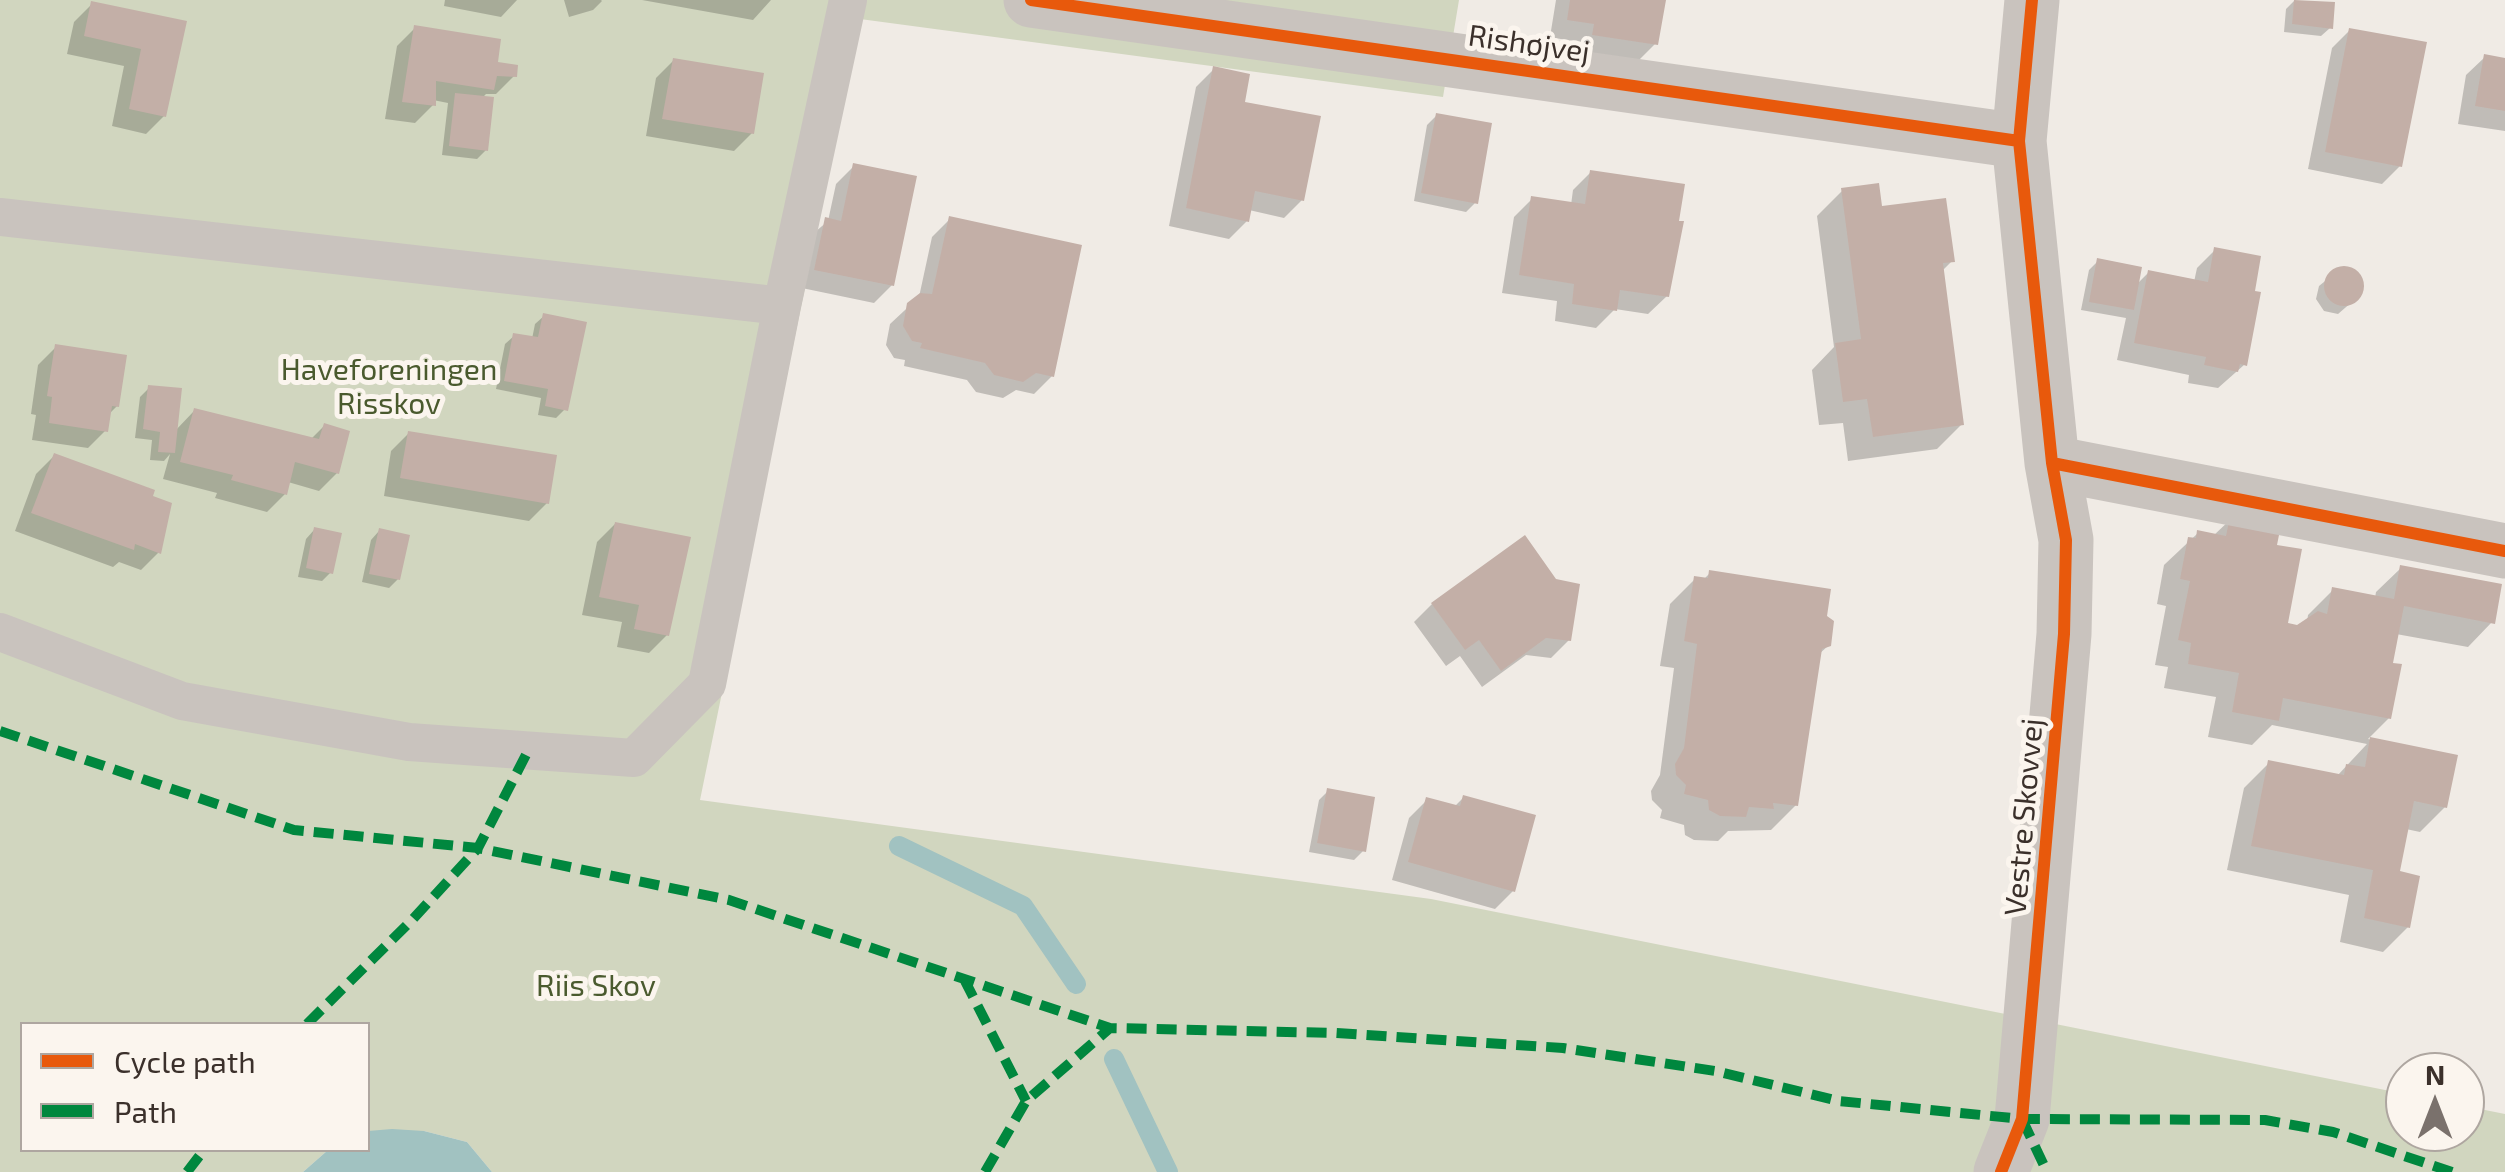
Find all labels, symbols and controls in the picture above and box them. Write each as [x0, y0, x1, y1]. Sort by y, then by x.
street label: Rishøjvej [1466, 18, 1592, 70]
park label: Haveforeningen Risskov [281, 352, 497, 422]
street label: Vestre Skovvej [1997, 717, 2051, 917]
park label: Riis Skov [536, 968, 656, 1004]
legend [20, 1022, 370, 1152]
text: Cycle path [114, 1043, 256, 1079]
north arrow [2385, 1052, 2485, 1152]
text: N [2425, 1057, 2445, 1091]
text: Path [114, 1093, 177, 1129]

